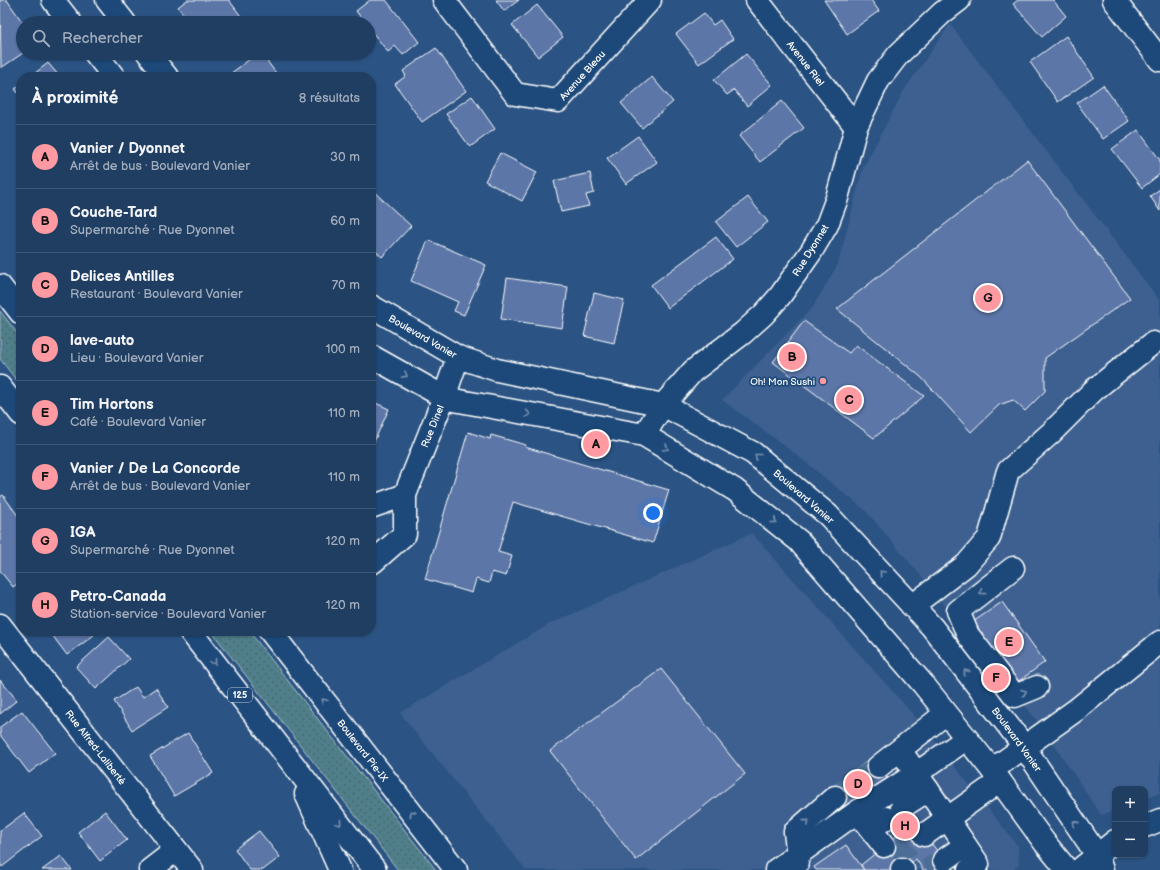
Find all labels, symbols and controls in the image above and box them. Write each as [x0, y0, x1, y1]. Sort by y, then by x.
search box [16, 16, 376, 60]
icon: search [30, 27, 52, 49]
text: Rechercher [62, 29, 142, 48]
street label: Avenue Riel [784, 39, 827, 89]
street label: Avenue Bleau [557, 48, 608, 103]
text: À proximité [32, 88, 118, 108]
text: 8 résultats [299, 90, 360, 106]
text: Vanier / Dyonnet [70, 139, 185, 158]
text: A [41, 149, 49, 165]
text: 30 m [330, 149, 360, 165]
text: Arrêt de bus · Boulevard Vanier [70, 158, 250, 174]
text: Couche-Tard [70, 203, 157, 222]
text: B [40, 213, 50, 229]
text: 60 m [330, 213, 360, 229]
text: Supermarché · Rue Dyonnet [70, 222, 234, 238]
street label: Rue Dyonnet [790, 222, 832, 279]
text: Delices Antilles [70, 267, 174, 286]
text: C [40, 277, 50, 293]
text: 70 m [332, 277, 360, 293]
pin: G [975, 283, 1001, 313]
text: Restaurant · Boulevard Vanier [70, 286, 243, 302]
street label: Boulevard Vanier [386, 313, 459, 361]
text: lave-auto [70, 331, 134, 350]
text: D [40, 341, 50, 357]
text: 100 m [325, 341, 360, 357]
pin: B [779, 342, 805, 372]
text: Lieu · Boulevard Vanier [70, 350, 203, 366]
one-way arrow [401, 371, 408, 378]
place label: Oh! Mon Sushi [750, 376, 815, 388]
marker: Oh! Mon Sushi [818, 376, 828, 386]
pin: C [836, 385, 862, 415]
text: Tim Hortons [70, 395, 154, 414]
street label: Rue Dinel [419, 403, 447, 449]
text: E [41, 405, 49, 421]
text: 110 m [328, 405, 360, 421]
one-way arrow [525, 409, 531, 417]
text: Café · Boulevard Vanier [70, 414, 206, 430]
pin: A [583, 429, 609, 459]
one-way arrow [662, 443, 669, 451]
one-way arrow [754, 454, 761, 461]
text: Vanier / De La Concorde [70, 459, 240, 478]
street label: Boulevard Vanier [771, 467, 836, 527]
text: F [41, 469, 49, 485]
text: 110 m [328, 469, 360, 485]
text: Arrêt de bus · Boulevard Vanier [70, 478, 250, 494]
your location [643, 503, 663, 523]
one-way arrow [769, 516, 776, 523]
text: IGA [70, 523, 95, 542]
text: G [40, 533, 50, 549]
text: 120 m [325, 533, 360, 549]
text: Supermarché · Rue Dyonnet [70, 542, 234, 558]
one-way arrow [880, 571, 887, 578]
text: Petro-Canada [70, 587, 166, 606]
one-way arrow [979, 587, 986, 594]
text: H [40, 597, 50, 613]
text: 120 m [325, 597, 360, 613]
text: Station-service · Boulevard Vanier [70, 606, 266, 622]
pin: E [996, 627, 1022, 657]
one-way arrow [209, 657, 216, 664]
pin: F [983, 663, 1009, 693]
one-way arrow [964, 670, 971, 677]
road number: 125 [228, 688, 252, 702]
one-way arrow [1021, 688, 1028, 696]
one-way arrow [322, 698, 329, 705]
street label: Boulevard Vanier [989, 705, 1044, 774]
street label: Rue Alfred-Laliberté [62, 708, 128, 787]
street label: Boulevard Pie-IX [334, 717, 390, 784]
pin: D [845, 769, 871, 799]
map controls [1112, 786, 1148, 858]
button: + [1112, 786, 1148, 822]
one-way arrow [409, 810, 416, 817]
pin: H [892, 811, 918, 841]
one-way arrow [334, 818, 341, 825]
one-way arrow [802, 820, 809, 827]
one-way arrow [1072, 820, 1080, 827]
button: − [1112, 822, 1148, 858]

